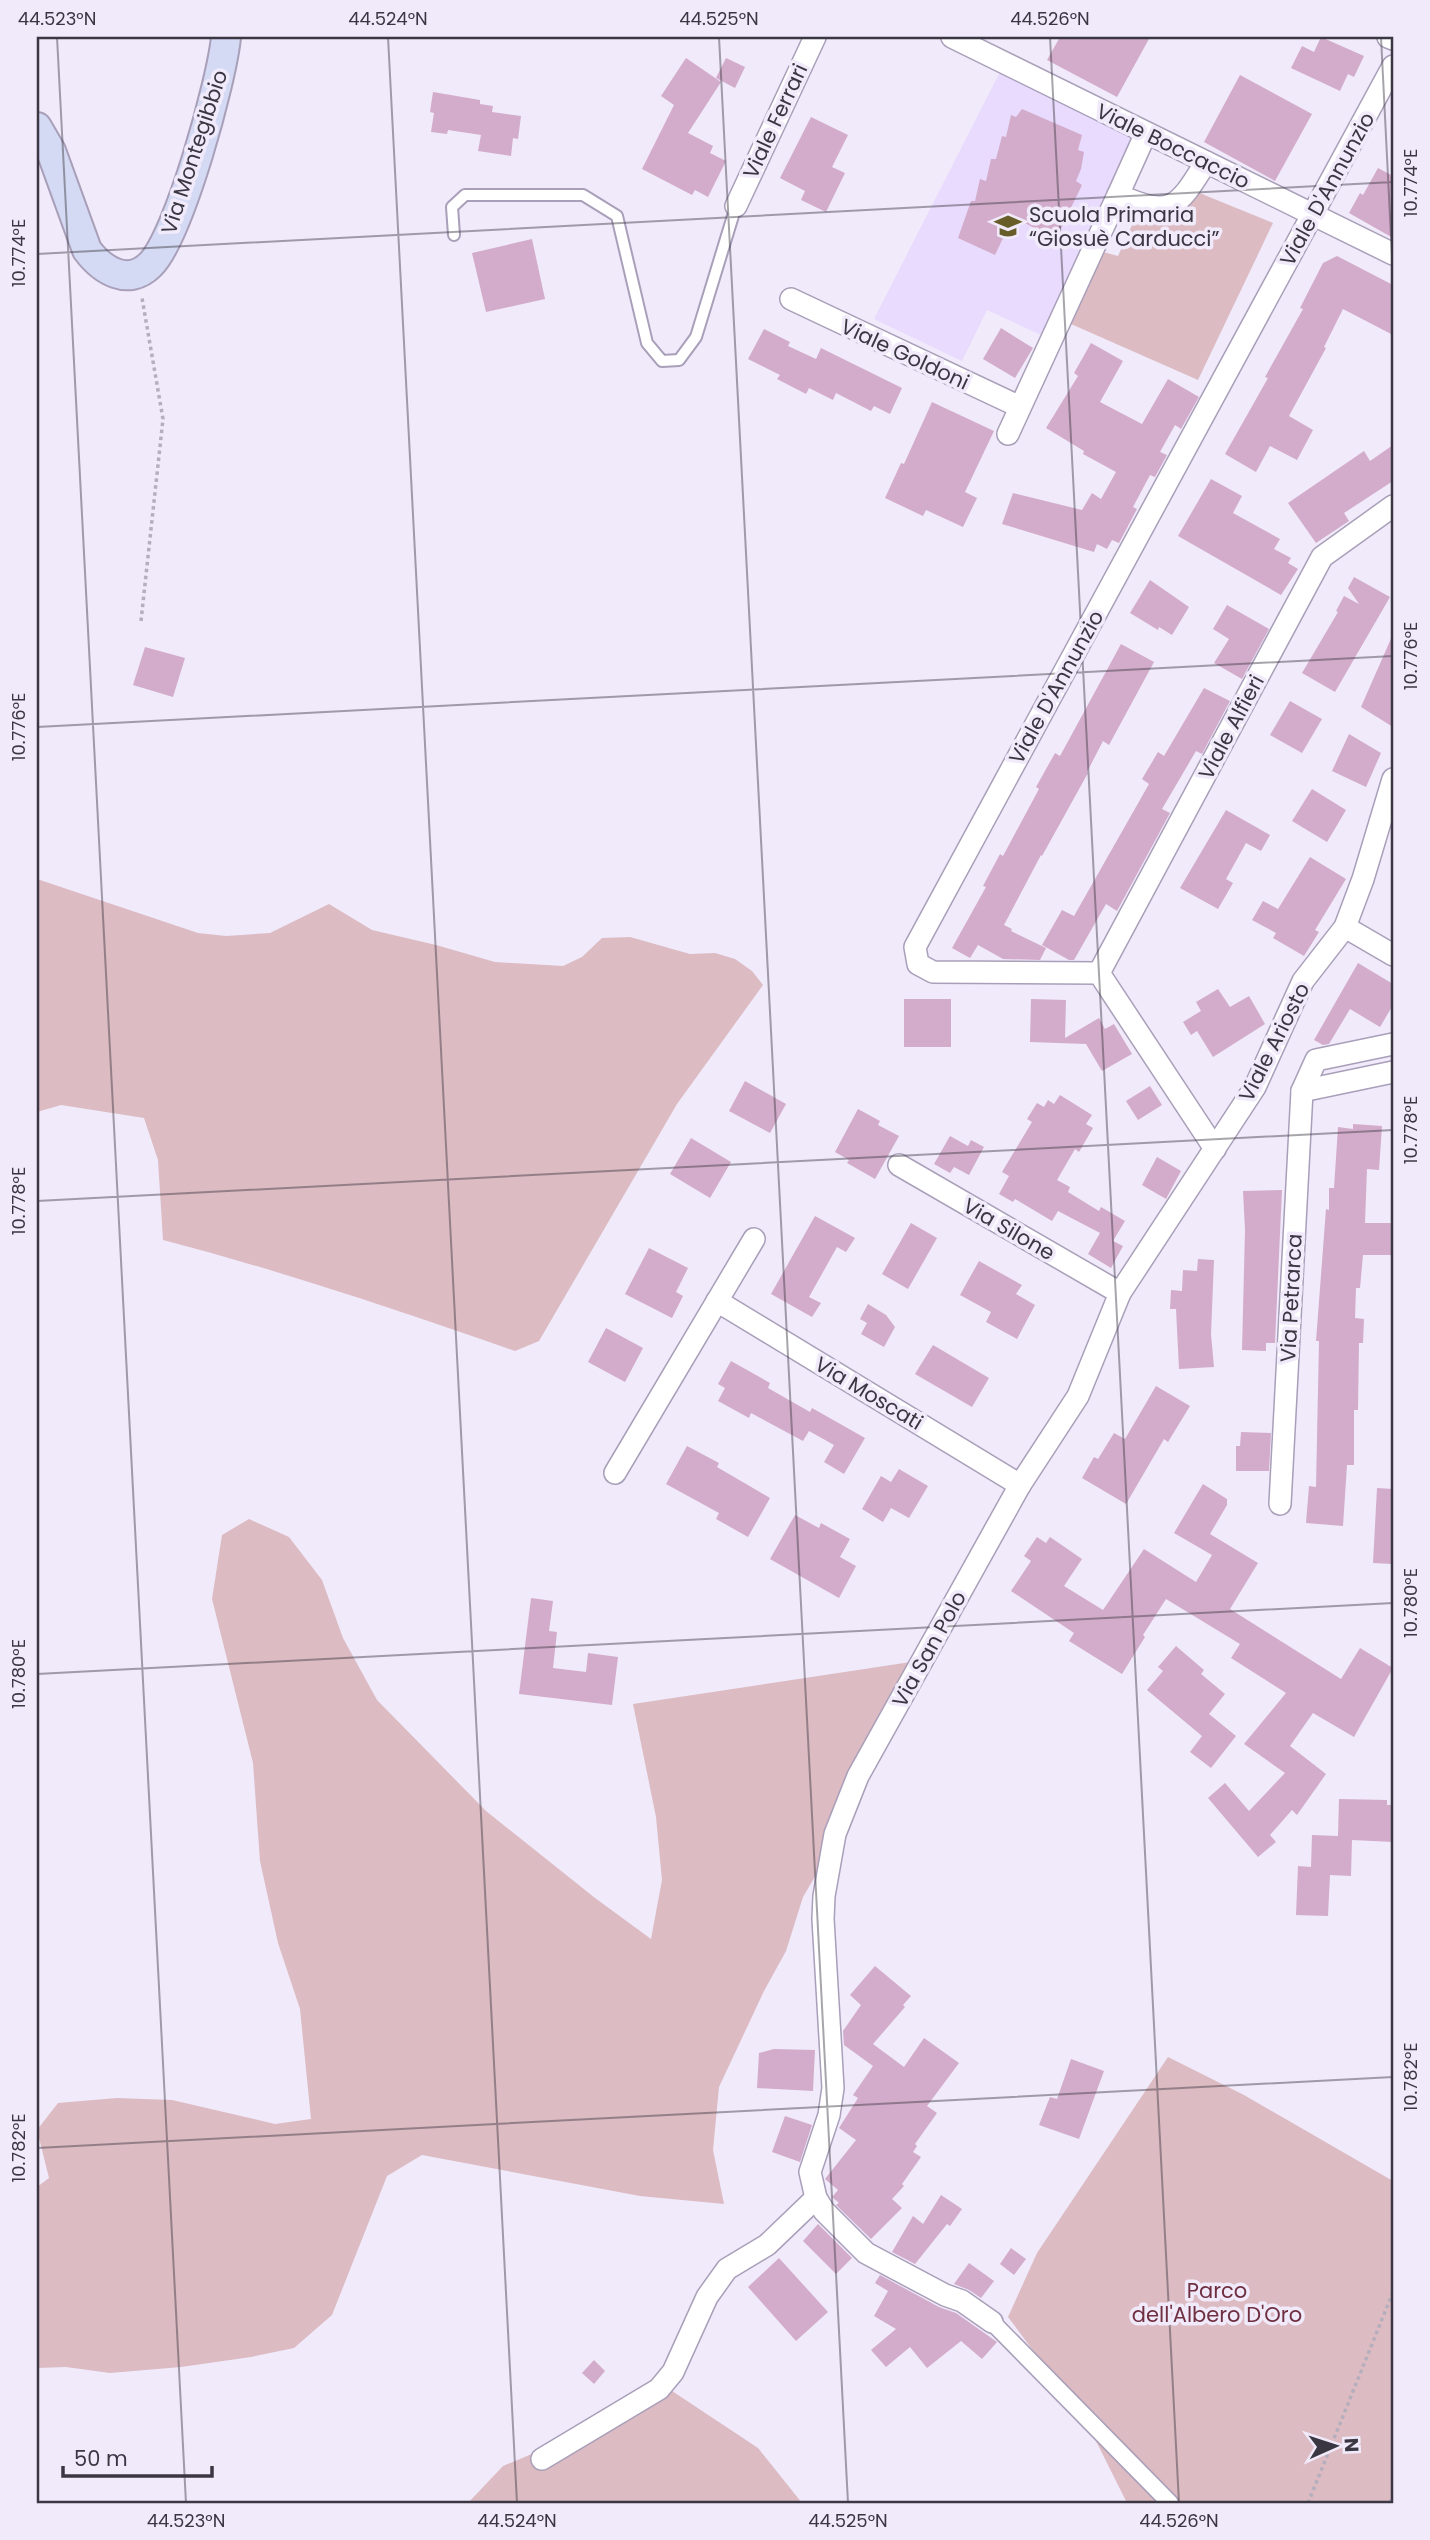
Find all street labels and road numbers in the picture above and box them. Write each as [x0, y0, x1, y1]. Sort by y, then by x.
street label: Viale Ferrari [736, 59, 814, 183]
street label: Via Montegibbio [154, 66, 234, 238]
street label: Viale Boccaccio [1091, 96, 1255, 196]
street label: Viale D'Annunzio [1273, 107, 1381, 271]
street label: Viale Goldoni [836, 312, 974, 396]
street label: Viale D'Annunzio [1002, 605, 1110, 769]
street label: Viale Alfieri [1191, 670, 1271, 784]
street label: Viale Ariosto [1232, 978, 1316, 1106]
street label: Via Silone [958, 1191, 1060, 1267]
street label: Via Petrarca [1273, 1233, 1309, 1363]
street label: Via Moscati [809, 1349, 929, 1437]
street label: Via San Polo [885, 1586, 973, 1712]

